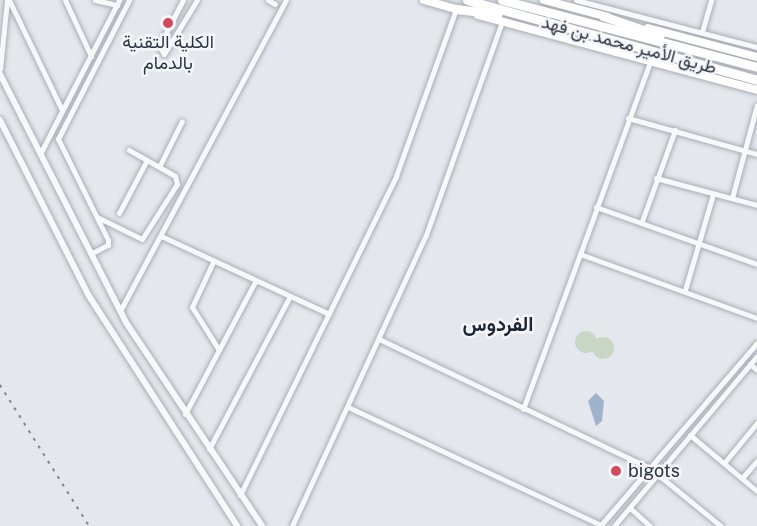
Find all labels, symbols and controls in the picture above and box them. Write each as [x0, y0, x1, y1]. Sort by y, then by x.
street label: طريق الأمير محمد بن فهد [539, 11, 719, 79]
marker: الكلية التقنية بالدمام [161, 16, 175, 30]
place label: الكلية التقنية بالدمام [122, 32, 214, 74]
district label: الفردوس [463, 312, 533, 336]
place label: bigots [628, 460, 680, 482]
marker: bigots [609, 464, 623, 478]

